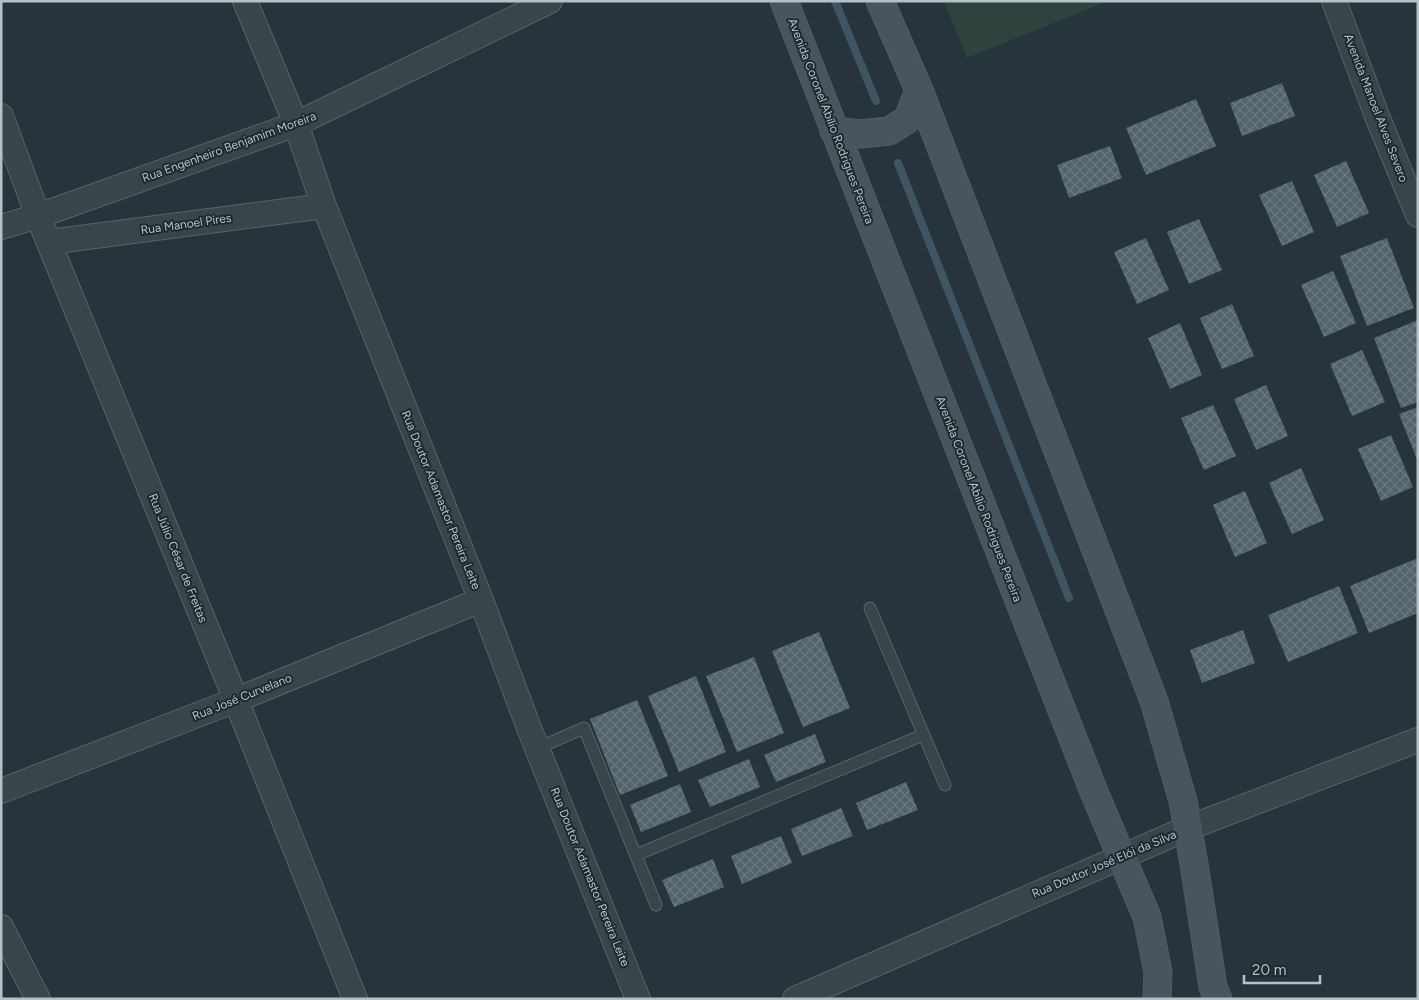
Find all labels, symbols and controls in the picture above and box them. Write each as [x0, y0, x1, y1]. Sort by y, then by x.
street label: Avenida Coronel Abílio Rodrigues Pereira [785, 16, 877, 226]
street label: Avenida Manoel Alves Severo [1341, 32, 1411, 184]
street label: Rua Engenheiro Benjamim Moreira [140, 109, 318, 185]
street label: Rua Manoel Pires [140, 211, 233, 237]
street label: Avenida Coronel Abílio Rodrigues Pereira [933, 394, 1025, 604]
street label: Rua Doutor Adamastor Pereira Leite [399, 408, 484, 592]
street label: Rua Júlio César de Freitas [146, 491, 210, 625]
street label: Rua José Curvelano [190, 671, 294, 723]
street label: Rua Doutor Adamastor Pereira Leite [548, 785, 633, 969]
street label: Rua Doutor José Elói da Silva [1030, 827, 1178, 901]
scale bar [1244, 952, 1320, 984]
text: 20 m [1252, 961, 1286, 979]

